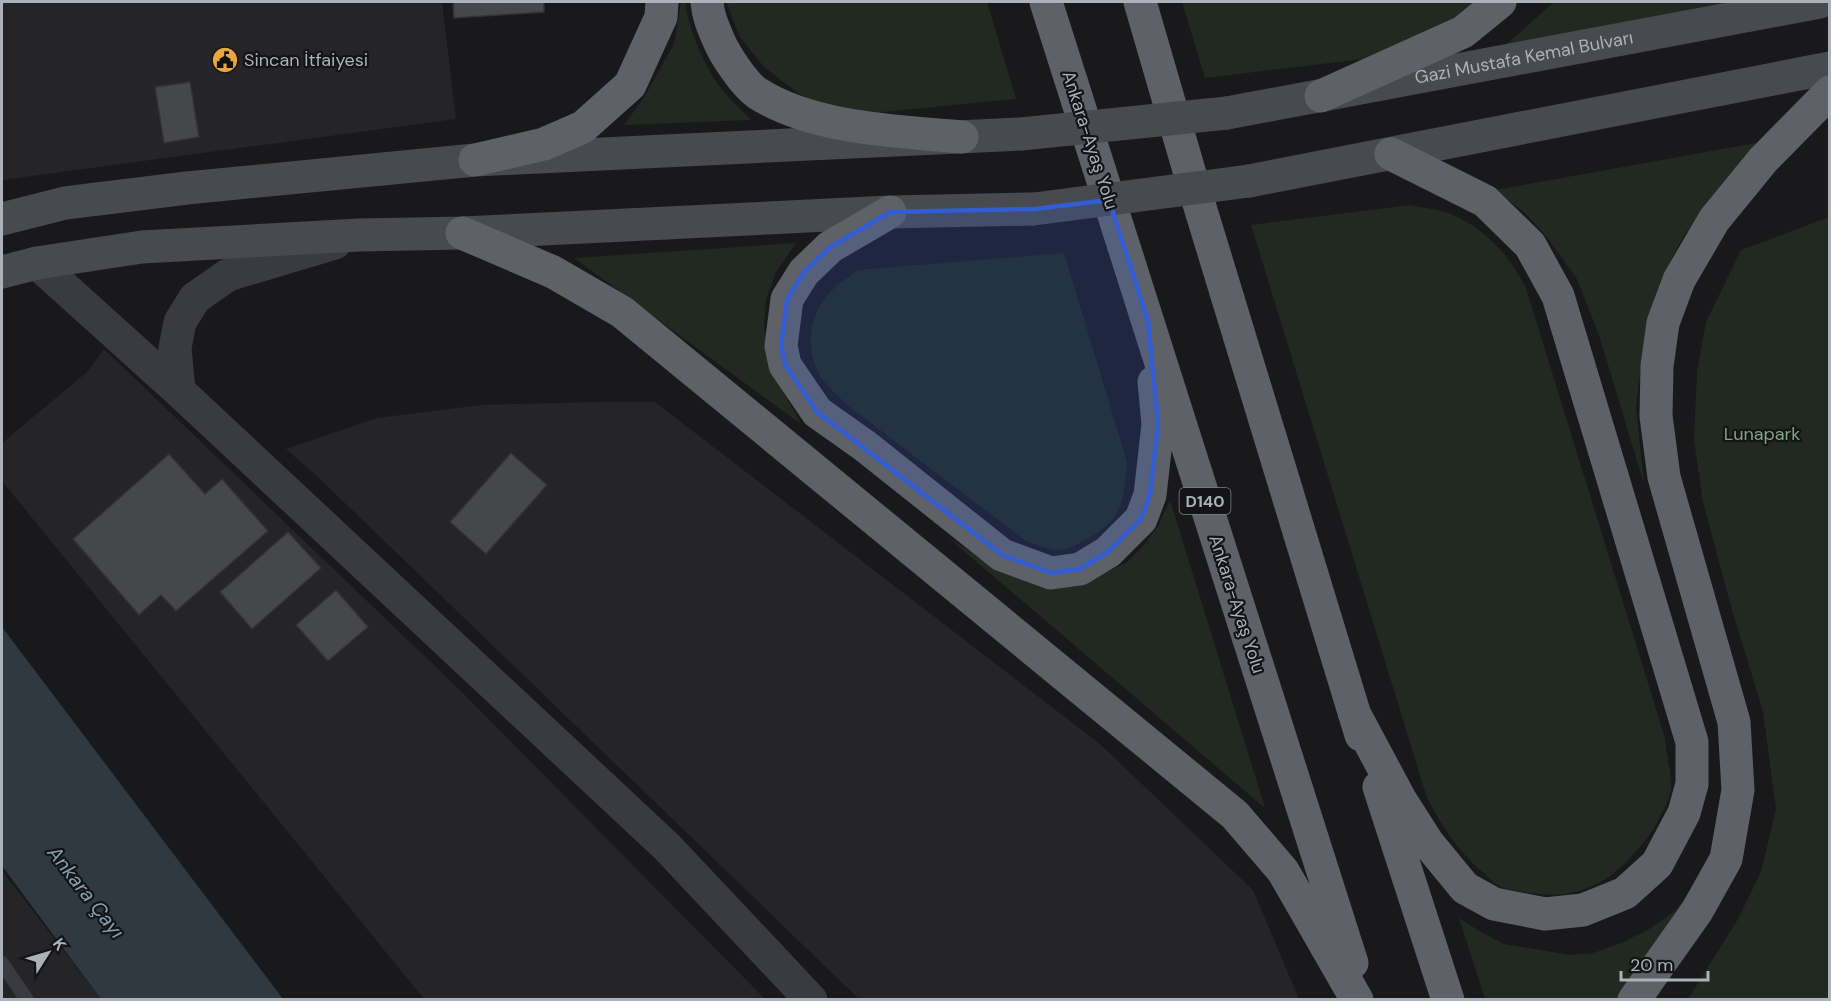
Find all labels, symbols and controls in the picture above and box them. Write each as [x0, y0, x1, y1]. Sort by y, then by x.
street label: Gazi Mustafa Kemal Bulvarı [1413, 25, 1635, 90]
public building icon: Sincan İtfaiyesi [210, 45, 240, 75]
place label: Sincan İtfaiyesi [244, 48, 368, 72]
street label: Ankara-Ayaş Yolu [1056, 68, 1124, 212]
park label: Lunapark [1724, 422, 1800, 446]
road number: D140 [1180, 488, 1230, 514]
street label: Ankara-Ayaş Yolu [1203, 532, 1271, 676]
water label: Ankara Çayı [41, 840, 130, 943]
north arrow [18, 923, 78, 983]
text: K [48, 934, 71, 955]
scale bar [1621, 944, 1708, 982]
text: 20 m [1630, 953, 1673, 977]

